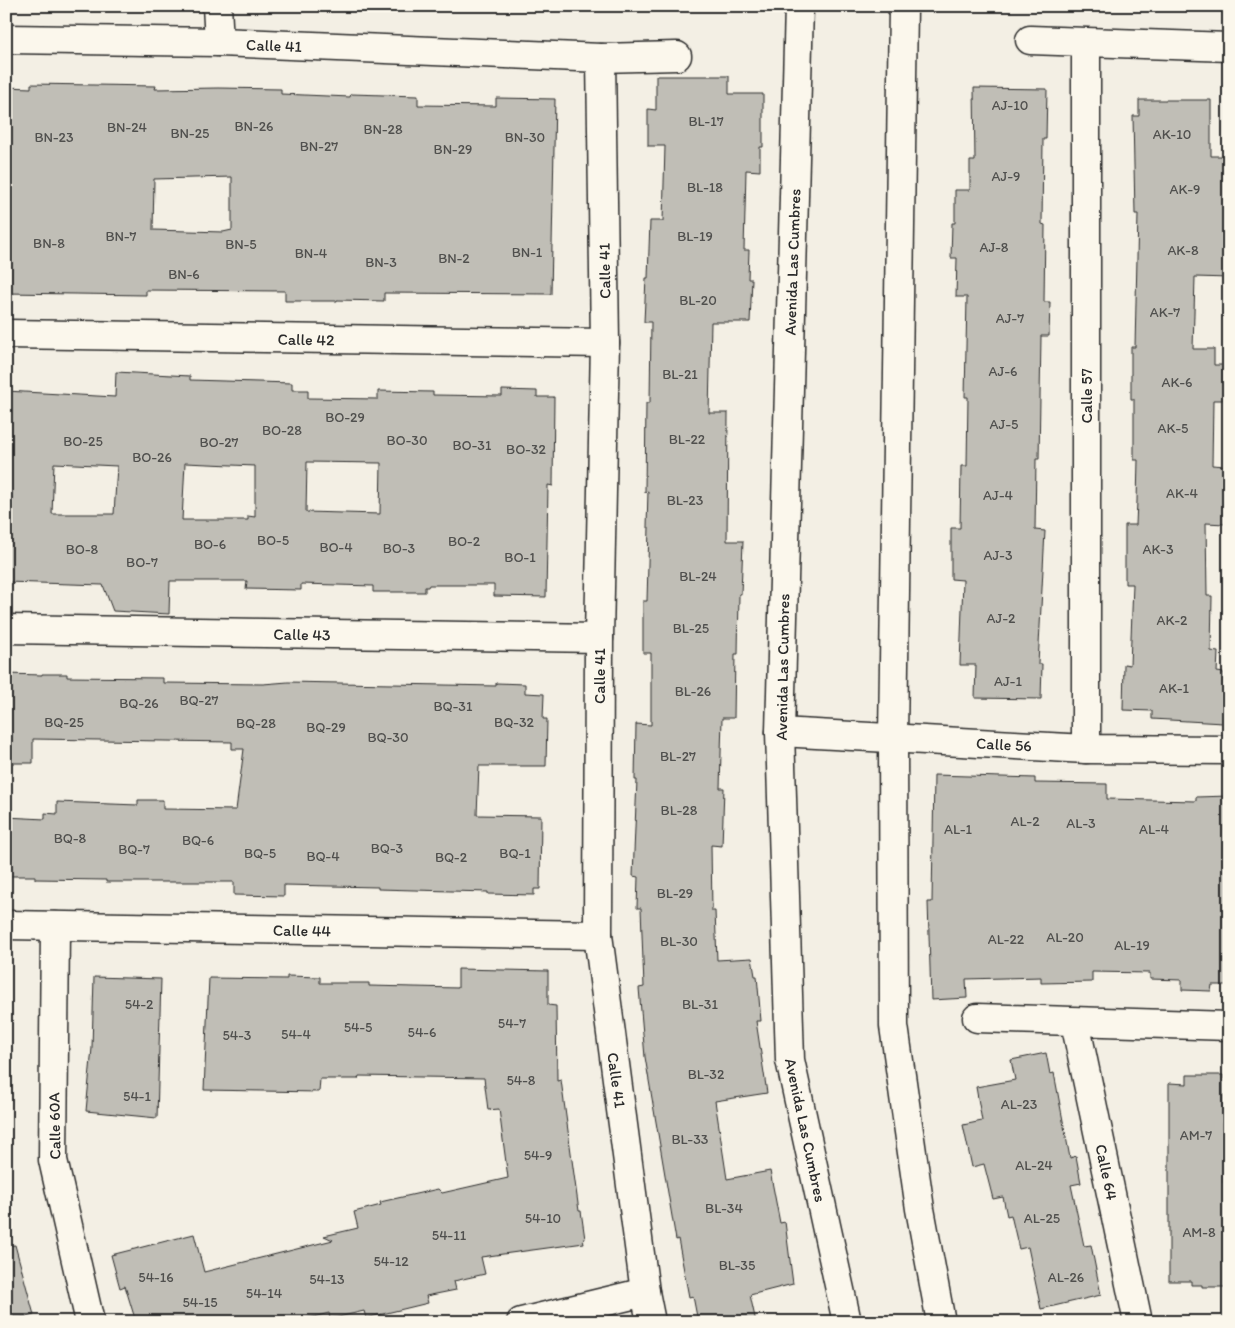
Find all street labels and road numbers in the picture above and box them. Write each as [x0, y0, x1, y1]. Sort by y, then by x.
street label: Calle 41 [246, 35, 303, 56]
street label: Avenida Las Cumbres [780, 188, 805, 336]
street label: Calle 41 [595, 242, 614, 299]
street label: Calle 42 [277, 330, 335, 350]
street label: Calle 57 [1077, 368, 1096, 424]
street label: Avenida Las Cumbres [772, 593, 793, 741]
street label: Calle 43 [273, 625, 331, 645]
street label: Calle 41 [590, 647, 609, 704]
street label: Calle 56 [976, 734, 1032, 755]
street label: Calle 44 [273, 920, 332, 941]
street label: Calle 41 [603, 1051, 630, 1110]
street label: Avenida Las Cumbres [781, 1056, 830, 1204]
street label: Calle 60A [44, 1092, 65, 1160]
street label: Calle 64 [1091, 1142, 1122, 1202]

